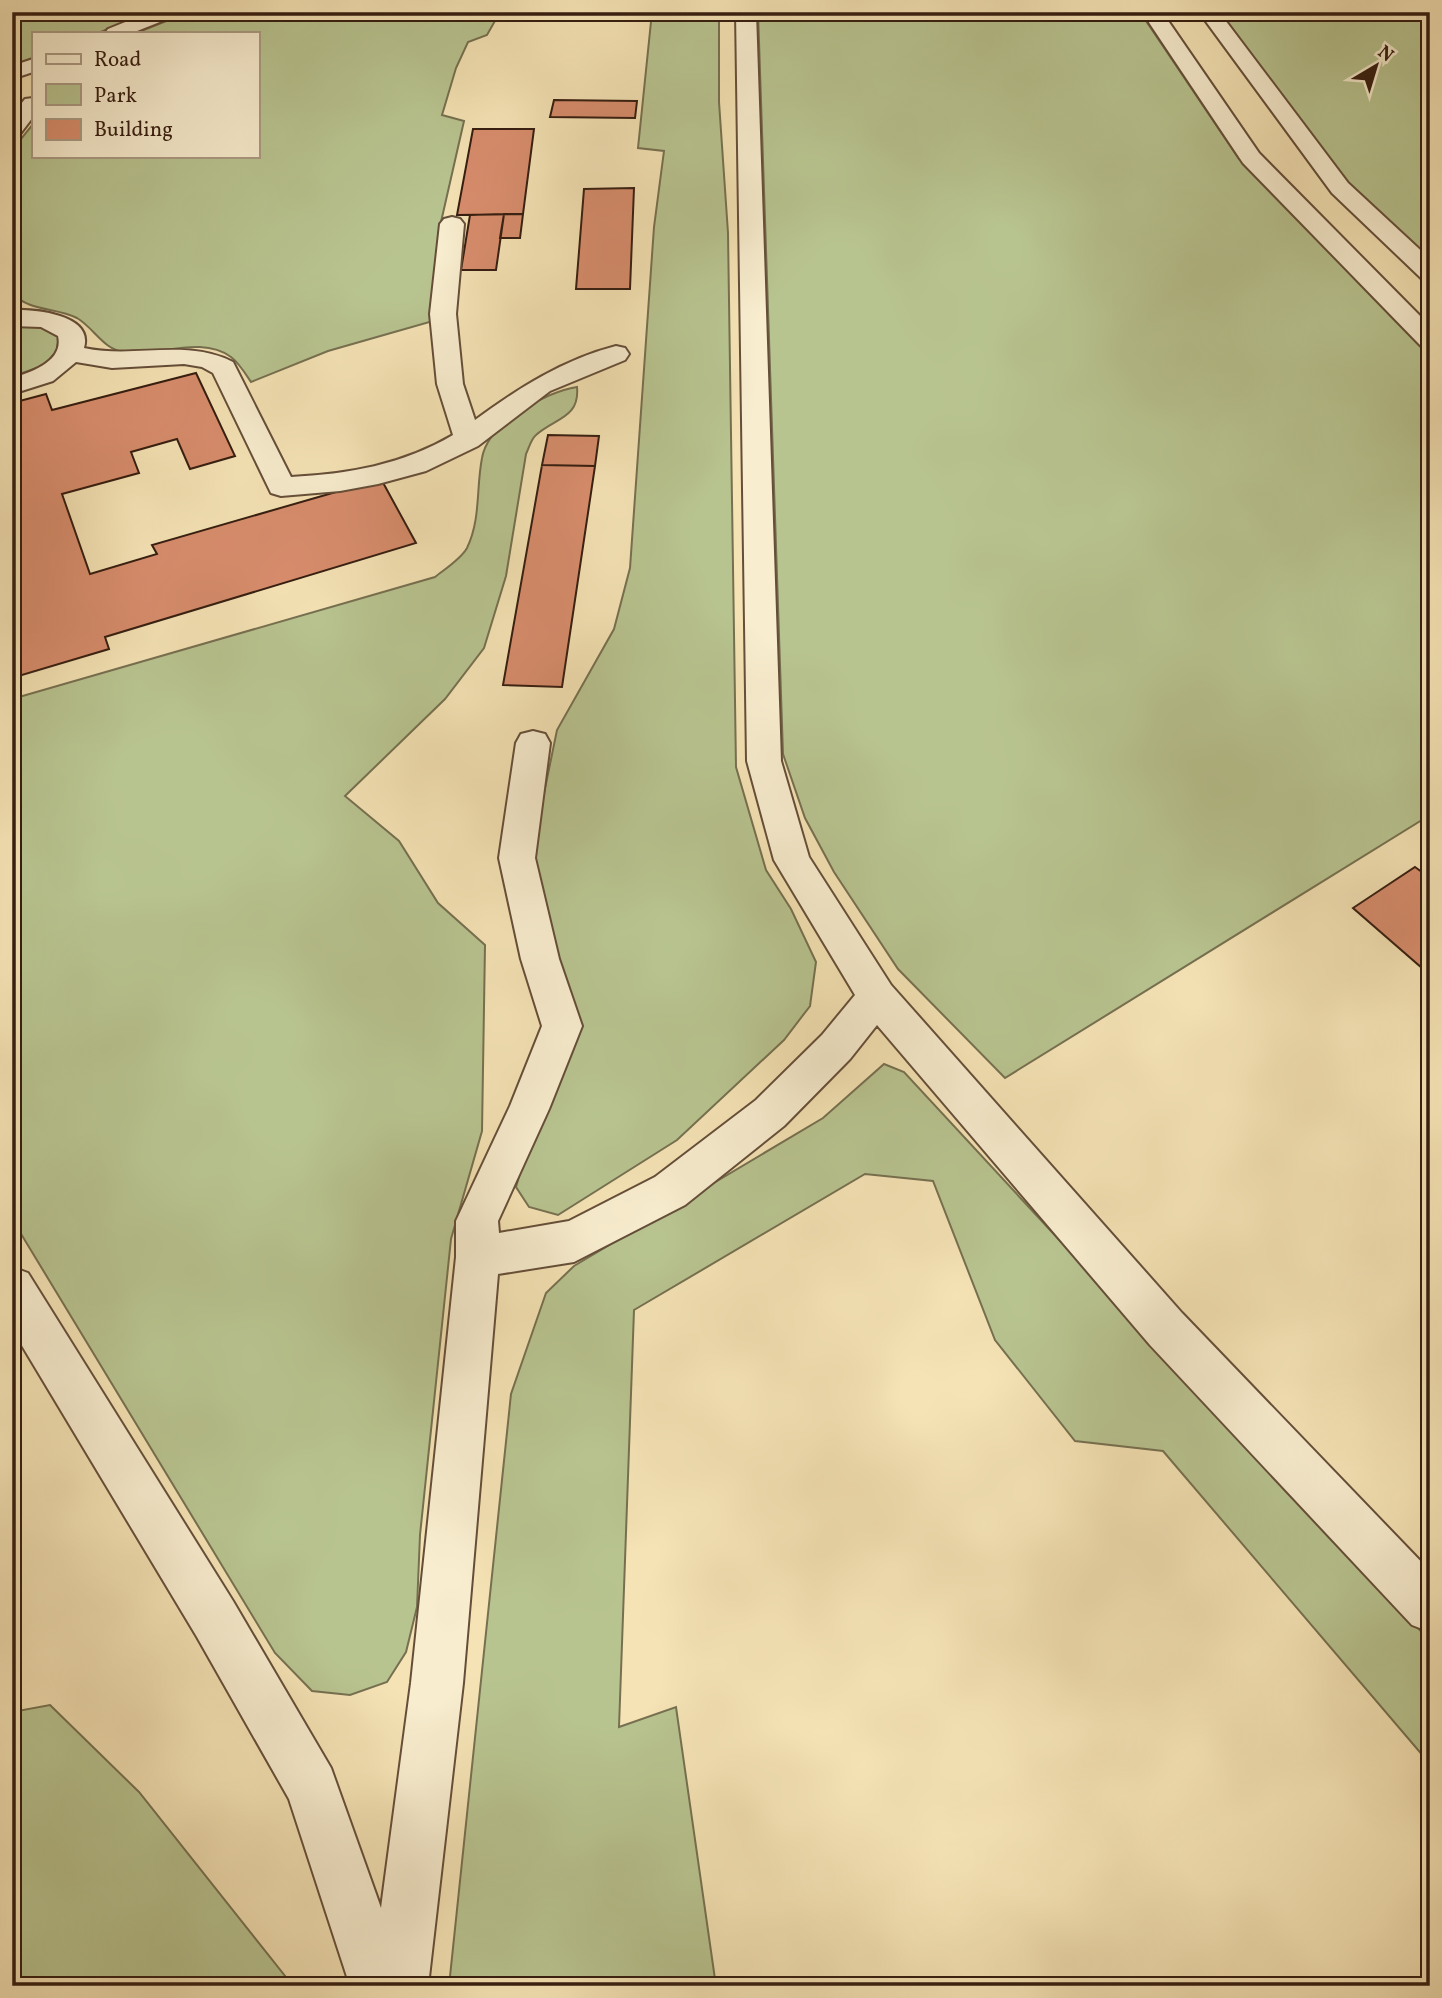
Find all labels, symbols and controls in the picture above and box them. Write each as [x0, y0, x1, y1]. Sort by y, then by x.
legend [32, 32, 259, 158]
north arrow [1340, 32, 1410, 102]
text: N [1372, 40, 1399, 69]
text: Road [94, 46, 141, 75]
text: Park [94, 82, 137, 111]
text: Building [94, 116, 173, 145]

